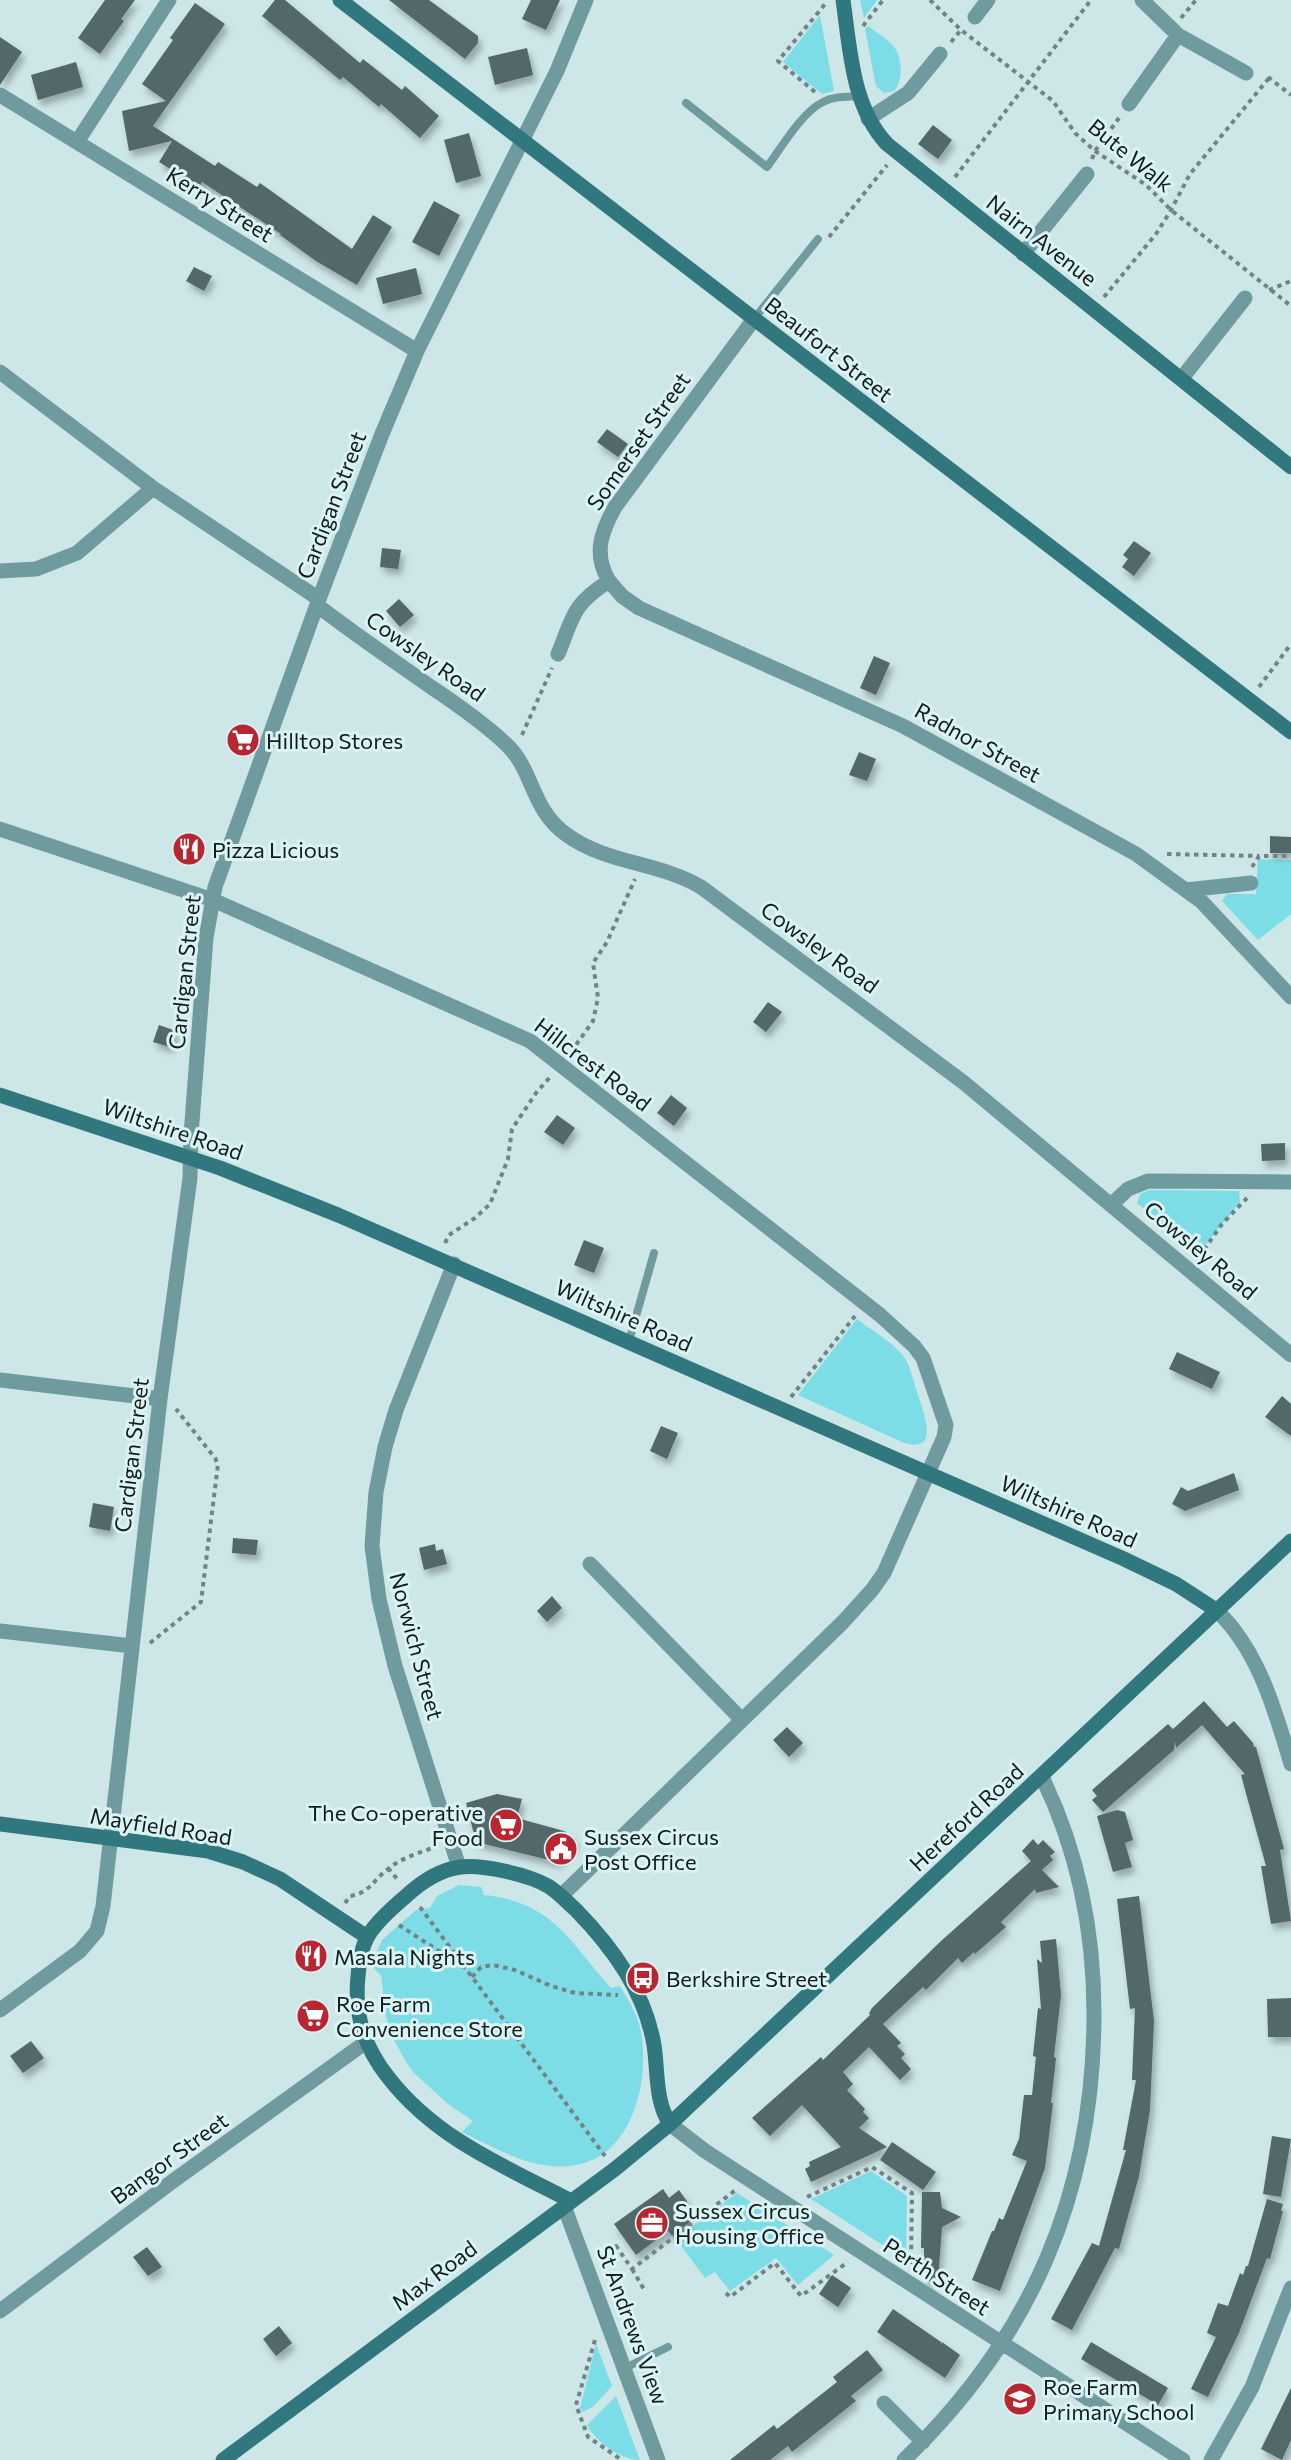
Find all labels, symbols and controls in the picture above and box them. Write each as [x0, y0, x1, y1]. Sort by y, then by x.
street label: Bute Walk [1083, 113, 1179, 197]
street label: Kerry Street [162, 161, 278, 247]
street label: Nairn Avenue [981, 189, 1103, 291]
street label: Beaufort Street [760, 291, 898, 407]
street label: Somerset Street [580, 367, 696, 515]
street label: Cardigan Street [291, 428, 371, 582]
street label: Cowsley Road [361, 605, 491, 707]
street label: Radnor Street [910, 696, 1046, 788]
supermarket icon: Hilltop Stores [225, 722, 261, 758]
place label: Hilltop Stores [266, 727, 403, 754]
restaurant icon: Pizza Licious [171, 831, 207, 867]
place label: Pizza Licious [212, 836, 339, 863]
street label: Cardigan Street [162, 893, 206, 1051]
street label: Cowsley Road [756, 895, 884, 999]
street label: Hillcrest Road [529, 1011, 657, 1117]
street label: Wiltshire Road [99, 1092, 247, 1166]
street label: Cowsley Road [1139, 1195, 1263, 1305]
street label: Wiltshire Road [552, 1273, 696, 1357]
street label: Cardigan Street [108, 1376, 154, 1534]
street label: Wiltshire Road [997, 1469, 1141, 1553]
street label: Norwich Street [384, 1569, 450, 1723]
street label: Hereford Road [903, 1757, 1029, 1877]
place label: The Co-operative Food [308, 1799, 483, 1851]
street label: Mayfield Road [88, 1801, 234, 1851]
supermarket icon: The Co-operative Food [488, 1807, 524, 1843]
place label: Sussex Circus Post Office [584, 1823, 719, 1875]
public building icon: Sussex Circus Post Office [543, 1831, 579, 1867]
restaurant icon: Masala Nights [293, 1938, 329, 1974]
place label: Masala Nights [334, 1943, 475, 1970]
bus stop icon: Berkshire Street [625, 1960, 661, 1996]
place label: Berkshire Street [666, 1965, 827, 1992]
place label: Roe Farm Convenience Store [336, 1990, 523, 2042]
supermarket icon: Roe Farm Convenience Store [295, 1998, 331, 2034]
street label: Bangor Street [105, 2106, 233, 2210]
place label: Sussex Circus Housing Office [675, 2197, 824, 2249]
office icon: Sussex Circus Housing Office [634, 2205, 670, 2241]
street label: Perth Street [879, 2231, 995, 2321]
street label: Max Road [386, 2234, 482, 2316]
street label: St Andrews View [592, 2242, 674, 2409]
place label: Roe Farm Primary School [1043, 2373, 1195, 2425]
school or university icon: Roe Farm Primary School [1002, 2381, 1038, 2417]

